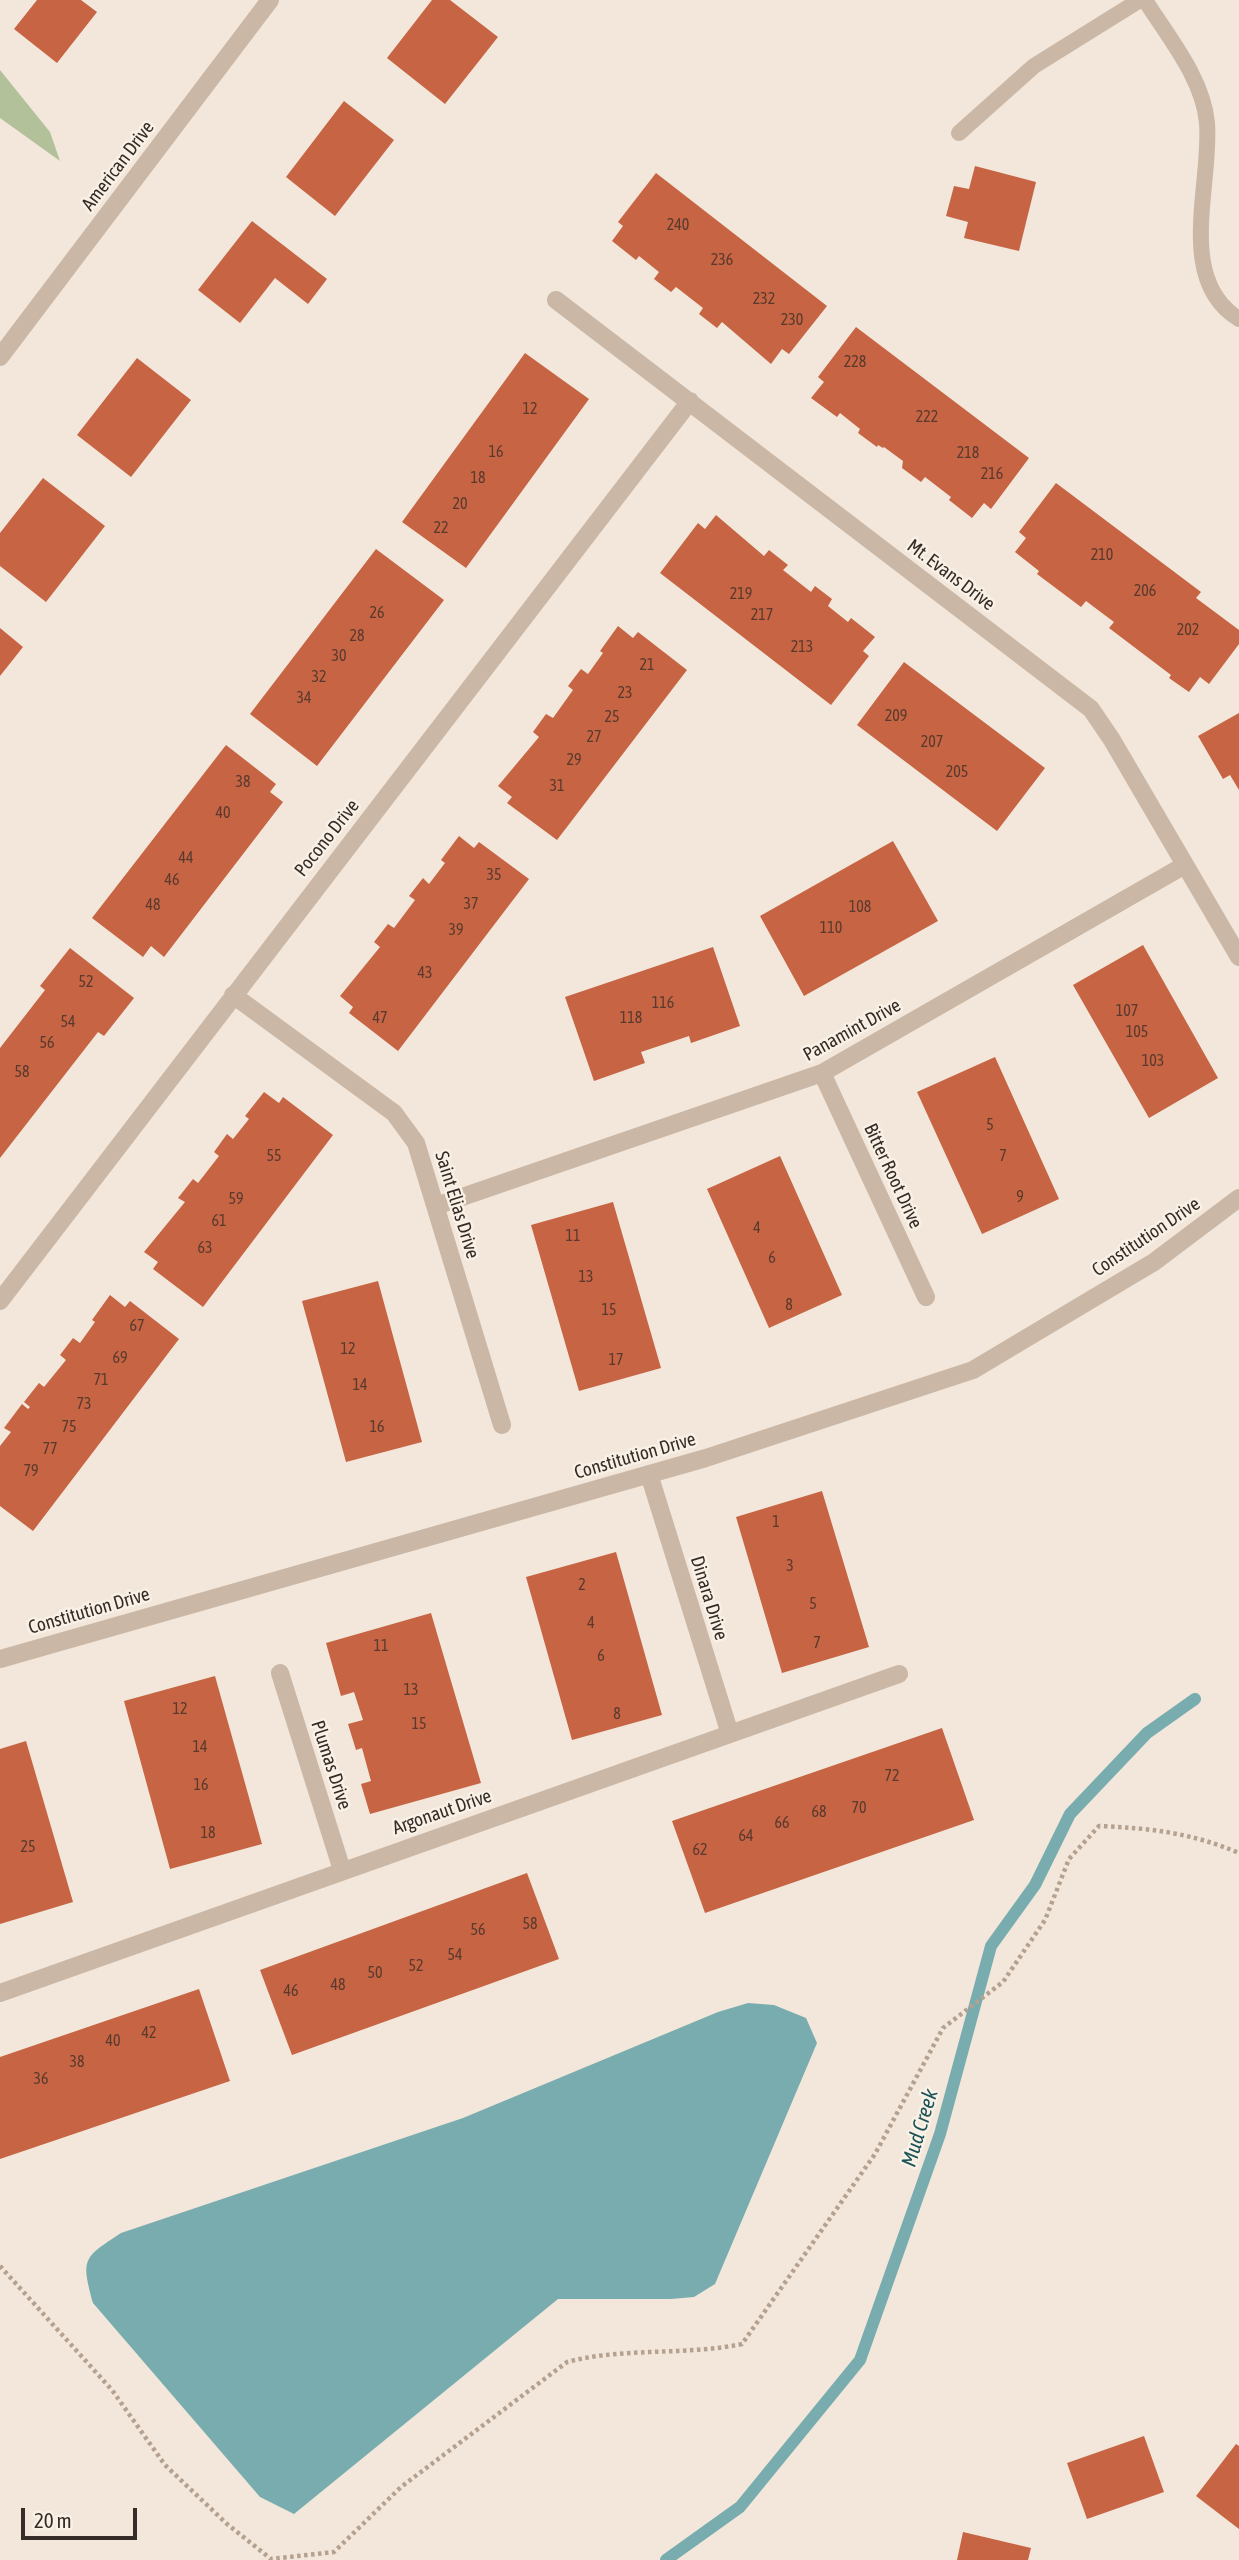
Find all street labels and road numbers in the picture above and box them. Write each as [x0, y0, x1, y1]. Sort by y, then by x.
street label: American Drive [77, 117, 159, 215]
street label: Mt. Evans Drive [903, 535, 999, 615]
street label: Pocono Drive [290, 795, 364, 881]
street label: Panamint Drive [799, 994, 905, 1066]
street label: Bitter Root Drive [859, 1120, 927, 1232]
street label: Saint Elias Drive [430, 1149, 484, 1261]
street label: Constitution Drive [1088, 1192, 1204, 1282]
street label: Constitution Drive [572, 1428, 698, 1484]
street label: Dinara Drive [685, 1553, 733, 1643]
street label: Constitution Drive [26, 1583, 152, 1639]
street label: Plumas Drive [306, 1718, 356, 1812]
street label: Argonaut Drive [389, 1784, 495, 1840]

